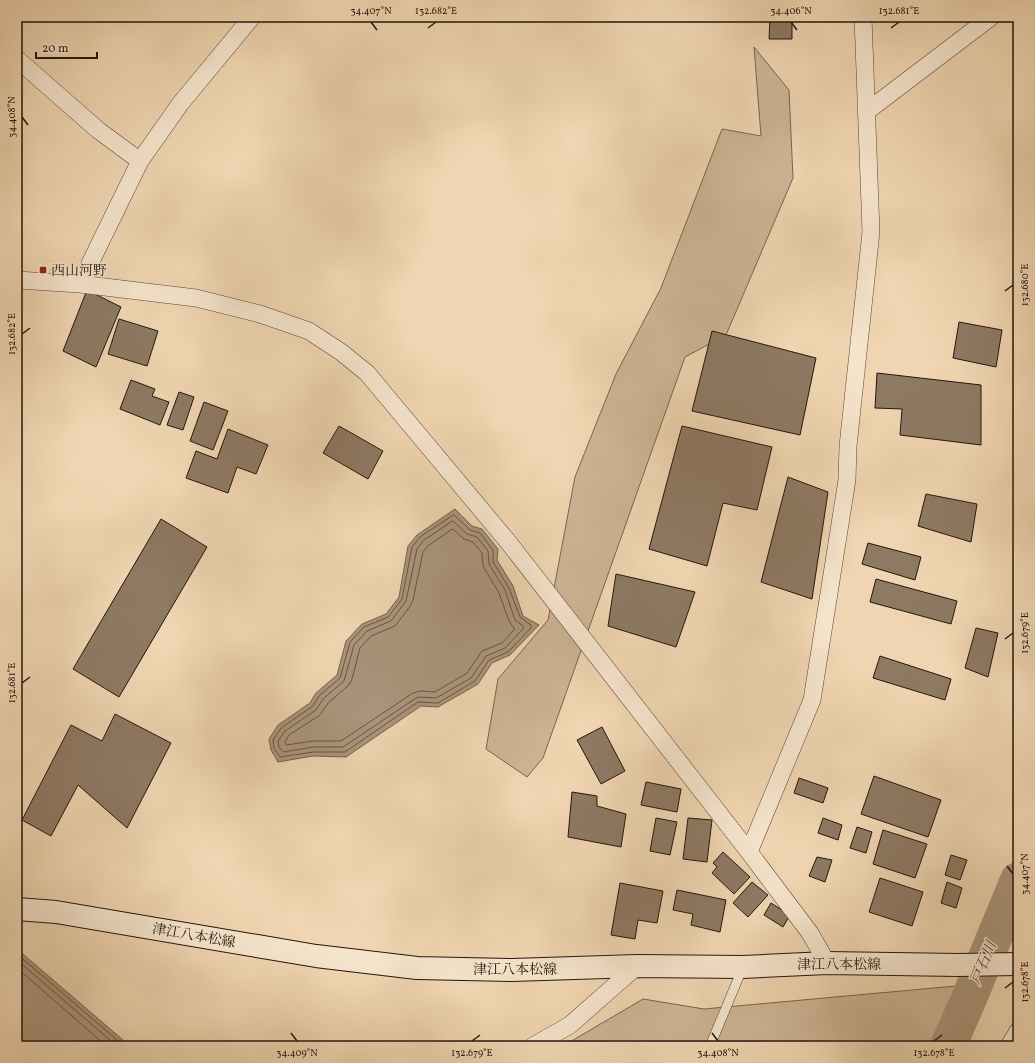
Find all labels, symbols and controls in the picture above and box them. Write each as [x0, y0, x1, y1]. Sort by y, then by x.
text: 34.407°N [350, 4, 392, 18]
text: 132.682°E [415, 4, 457, 18]
text: 34.406°N [770, 4, 812, 18]
text: 132.681°E [879, 4, 919, 18]
scale bar [36, 34, 97, 60]
text: 20 m [42, 41, 69, 57]
text: 34.408°N [5, 96, 19, 138]
place label: 西山河野 [51, 262, 107, 281]
text: 132.680°E [1018, 264, 1032, 306]
marker: 西山河野 [38, 265, 48, 275]
text: 132.682°E [5, 313, 19, 355]
text: 132.679°E [1018, 612, 1032, 654]
text: 132.681°E [5, 663, 19, 703]
text: 34.407°N [1018, 853, 1032, 895]
street label: 津江八本松線 [151, 920, 237, 953]
water label: 戸石川 [966, 937, 1004, 988]
street label: 津江八本松線 [797, 956, 881, 975]
street label: 津江八本松線 [473, 961, 557, 980]
text: 132.678°E [1018, 961, 1032, 1003]
text: 34.409°N [276, 1046, 318, 1060]
text: 132.679°E [451, 1046, 493, 1060]
text: 34.408°N [697, 1046, 739, 1060]
text: 132.678°E [913, 1046, 955, 1060]

